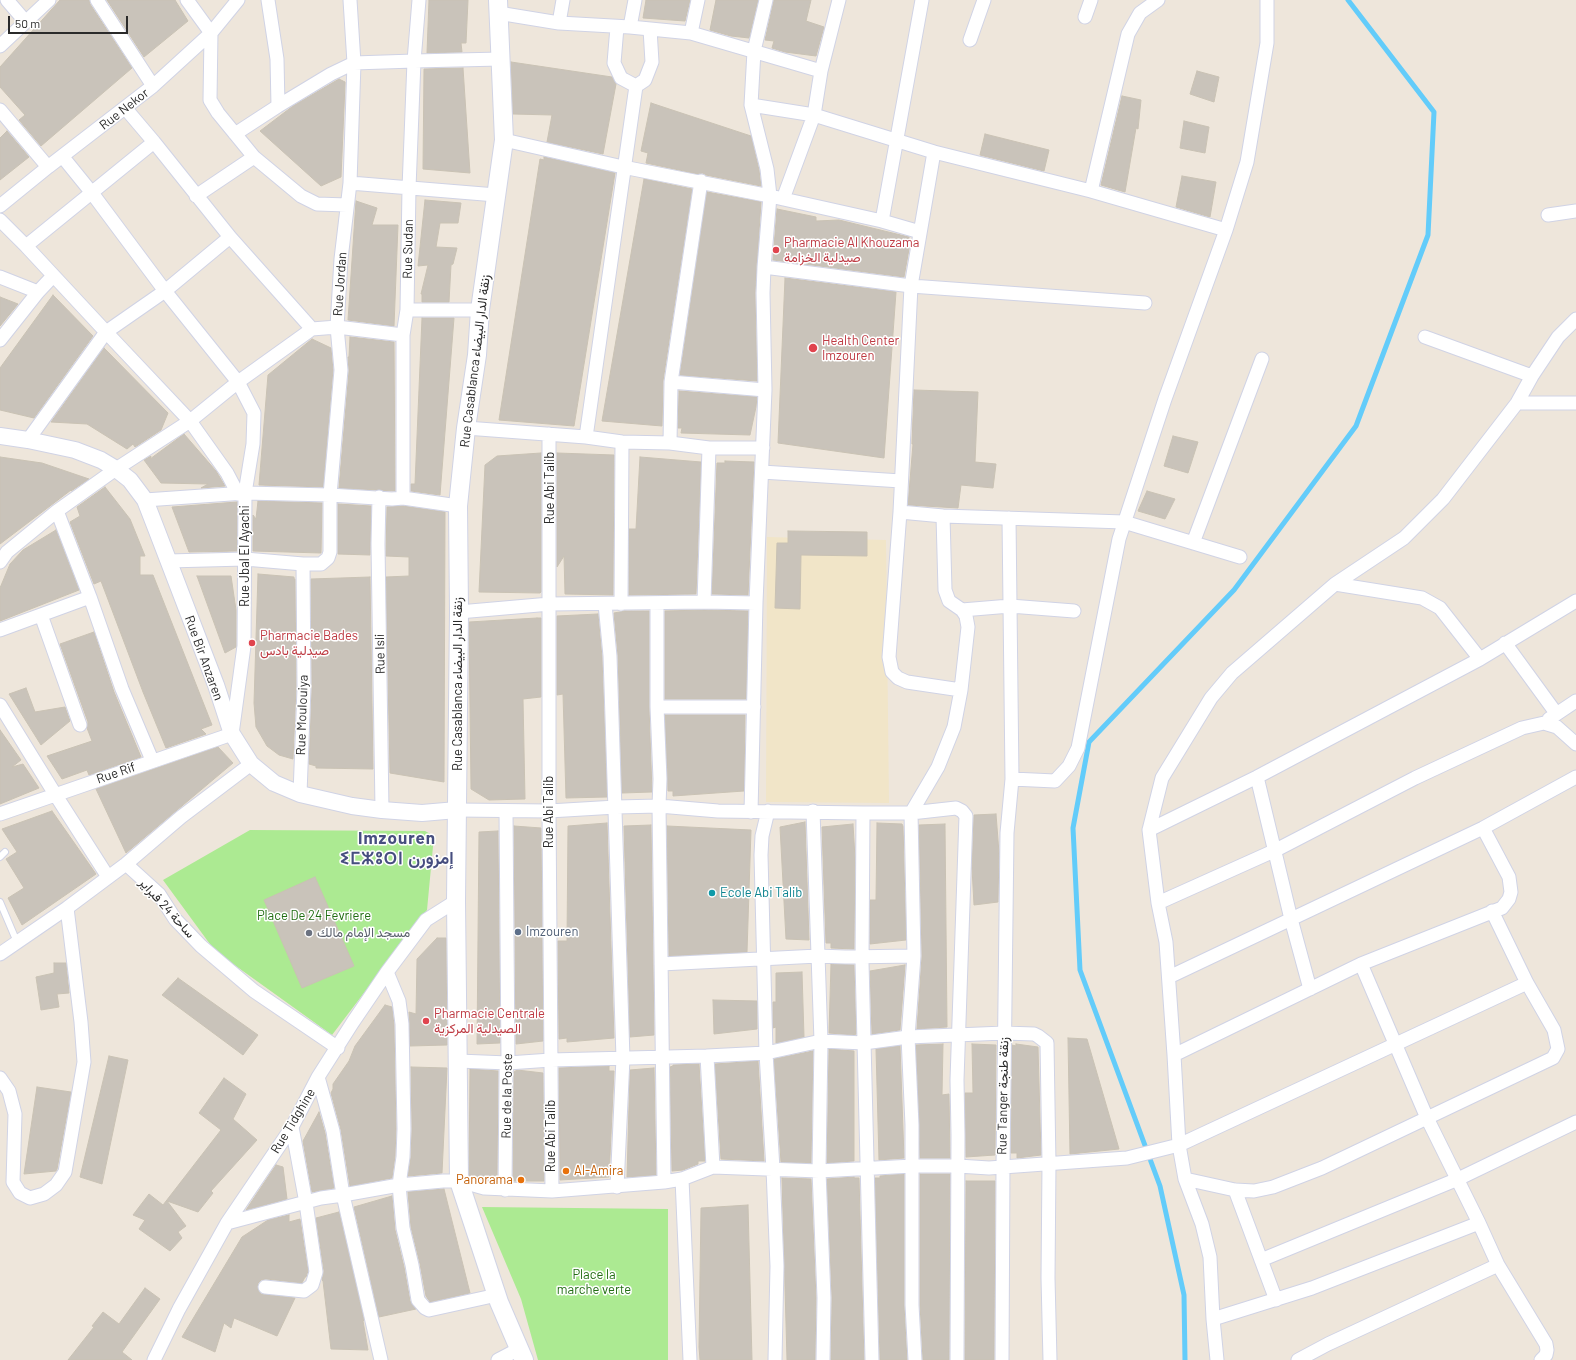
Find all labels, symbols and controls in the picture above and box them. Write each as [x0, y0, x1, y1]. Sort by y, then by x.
scale bar [10, 8, 130, 34]
text: 50 m [15, 16, 40, 30]
street label: Rue Nekor [96, 85, 152, 133]
street label: Rue Sudan [400, 219, 416, 279]
place label: Pharmacie Al Khouzama صيدلية الخزامة [784, 235, 919, 266]
marker: Pharmacie Al Khouzama صيدلية الخزامة [771, 245, 781, 255]
street label: Rue Jordan [330, 251, 350, 317]
street label: Rue Casablanca زنقة الدار البيضاء [457, 274, 493, 448]
place label: Health Center Imzouren [822, 333, 899, 364]
marker: Health Center Imzouren [807, 342, 819, 354]
street label: Rue Abi Talib [542, 452, 558, 524]
street label: Rue Jbal El Ayachi [237, 505, 253, 607]
street label: Rue Casablanca زنقة الدار البيضاء [450, 597, 466, 771]
street label: Rue Bir Anzaren [181, 613, 227, 703]
place label: Pharmacie Bades صيدلية بادس [260, 628, 358, 659]
street label: Rue Isli [372, 634, 388, 674]
marker: Pharmacie Bades صيدلية بادس [247, 638, 257, 648]
street label: Rue Moulouiya [293, 674, 311, 756]
street label: Rue Rif [94, 759, 138, 787]
street label: Rue Abi Talib [541, 776, 557, 848]
district label: Imzouren ⵉⵎⵣⵓⵔⵏ إمزورن [344, 828, 450, 868]
street label: ساحة 24 فبراير [136, 875, 198, 941]
place label: Ecole Abi Talib [720, 885, 802, 901]
marker: Ecole Abi Talib [707, 888, 717, 898]
park label: Place De 24 Fevriere [257, 908, 371, 924]
place label: Imzouren [526, 924, 579, 940]
place label: مسجد الإمام مالك [317, 925, 410, 941]
marker: Imzouren [513, 927, 523, 937]
marker: مسجد الإمام مالك [304, 928, 314, 938]
place label: Pharmacie Centrale الصيدلية المركزية [434, 1006, 545, 1037]
marker: Pharmacie Centrale الصيدلية المركزية [421, 1016, 431, 1026]
street label: Rue Tanger زنقة طنجة [994, 1037, 1012, 1155]
street label: Rue de la Poste [498, 1053, 516, 1139]
street label: Rue Tidghine [267, 1086, 319, 1156]
street label: Rue Abi Talib [543, 1100, 559, 1172]
place label: Al-Amira [574, 1163, 623, 1179]
marker: Al-Amira [561, 1166, 571, 1176]
place label: Panorama [456, 1172, 513, 1188]
marker: Panorama [516, 1175, 526, 1185]
park label: Place la marche verte [557, 1267, 631, 1298]

